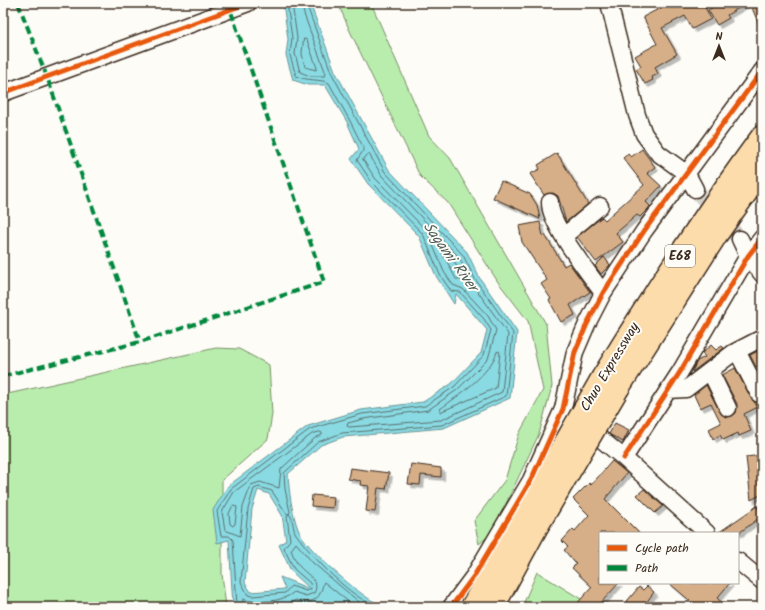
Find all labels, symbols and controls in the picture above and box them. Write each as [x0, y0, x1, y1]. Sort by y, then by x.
north arrow [699, 26, 739, 66]
text: N [716, 28, 723, 46]
water label: Sagami River [416, 217, 485, 299]
road number: E68 [665, 245, 695, 267]
street label: Chuo Expressway [575, 318, 646, 416]
legend [599, 532, 739, 584]
text: Cycle path [635, 539, 689, 558]
text: Path [635, 559, 658, 578]

